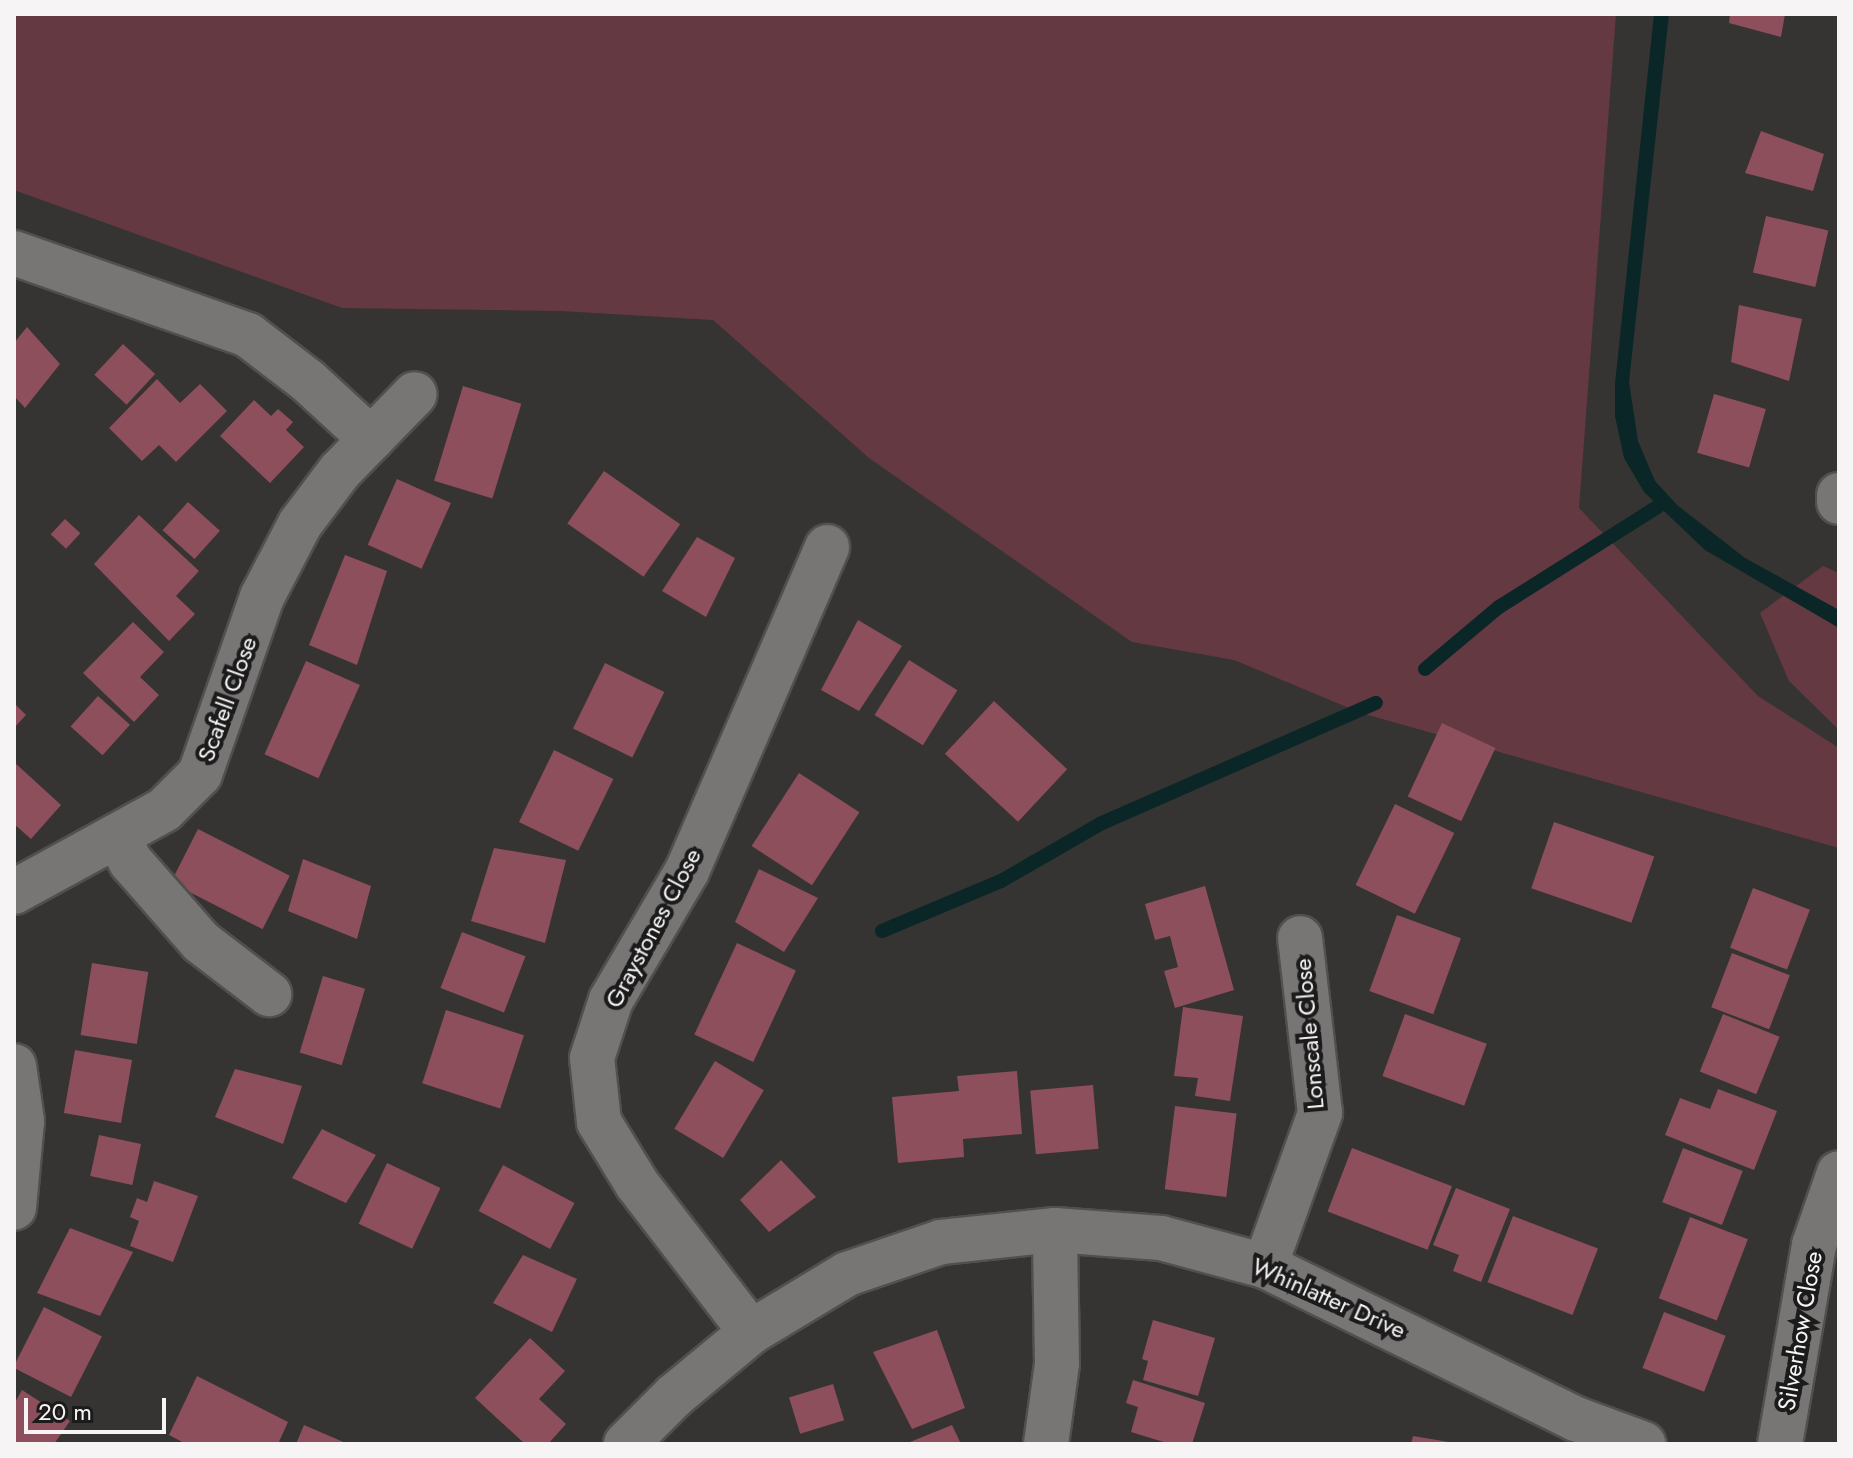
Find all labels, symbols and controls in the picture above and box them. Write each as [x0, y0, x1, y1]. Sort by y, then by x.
street label: Scafell Close [191, 633, 263, 765]
street label: Graystones Close [599, 843, 707, 1013]
street label: Lonscale Close [1288, 957, 1330, 1111]
street label: Silverhow Close [1772, 1249, 1828, 1413]
street label: Whinlatter Drive [1248, 1251, 1410, 1345]
scale bar [28, 1382, 170, 1432]
text: 20 m [38, 1394, 92, 1429]

